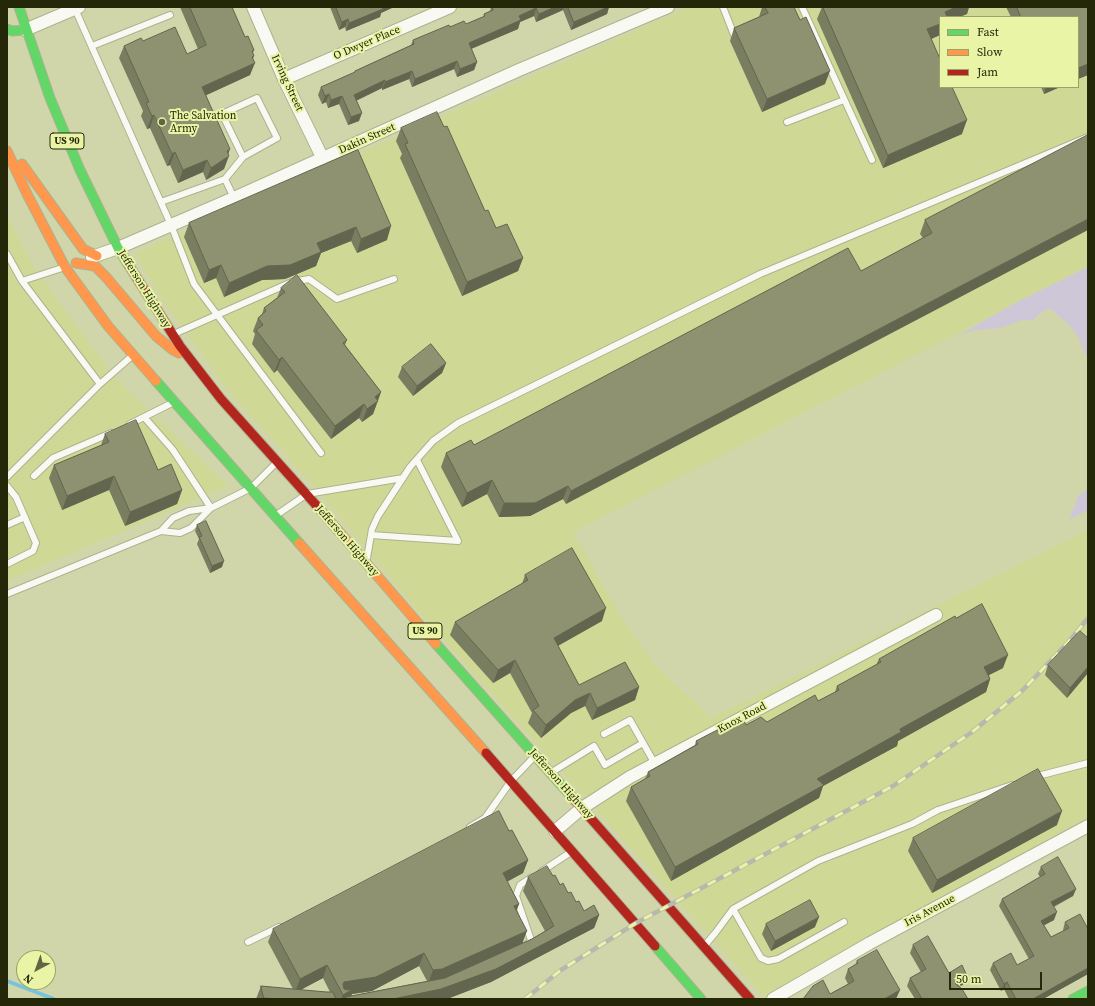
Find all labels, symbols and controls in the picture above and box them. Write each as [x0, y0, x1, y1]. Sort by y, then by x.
legend [939, 16, 1079, 88]
street label: O Dwyer Place [332, 23, 402, 63]
text: Fast [977, 24, 999, 40]
text: Slow [977, 44, 1002, 60]
street label: Irving Street [268, 53, 306, 113]
text: Jam [977, 64, 998, 80]
place label: The Salvation Army [170, 109, 236, 135]
marker: The Salvation Army [157, 117, 167, 127]
street label: Dakin Street [337, 121, 397, 157]
road number: US 90 [50, 133, 84, 149]
street label: Jefferson Highway [115, 247, 173, 331]
street label: Jefferson Highway [313, 503, 381, 579]
road number: US 90 [408, 623, 442, 639]
street label: Knox Road [715, 700, 769, 736]
street label: Jefferson Highway [526, 746, 596, 822]
street label: Iris Avenue [902, 892, 958, 930]
north arrow [16, 950, 56, 990]
scale bar [951, 964, 1044, 990]
text: N [21, 970, 36, 987]
text: 50 m [956, 971, 982, 987]

